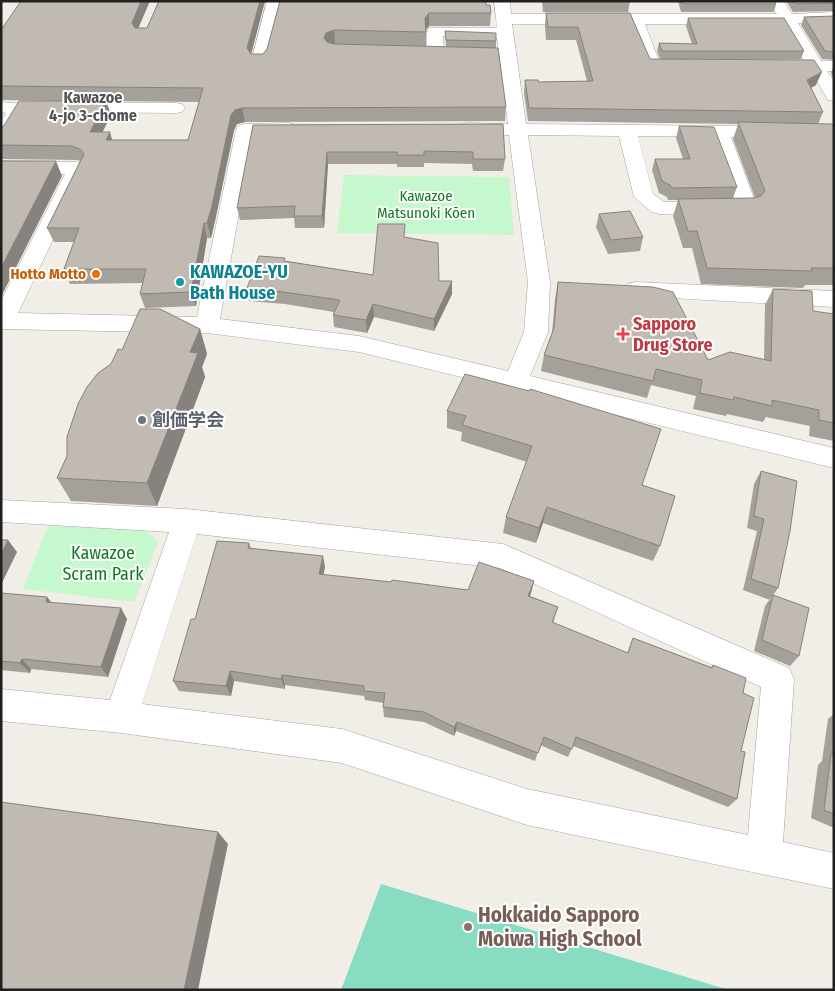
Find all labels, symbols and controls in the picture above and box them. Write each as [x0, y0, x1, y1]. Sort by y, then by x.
district label: Kawazoe 4-jo 3-chome [49, 88, 137, 125]
park label: Kawazoe Matsunoki Kōen [377, 187, 475, 222]
place label: KAWAZOE-YU Bath House [190, 261, 288, 304]
place label: Hotto Motto [10, 265, 86, 283]
marker: Hotto Motto [90, 268, 102, 280]
marker: KAWAZOE-YU Bath House [174, 276, 186, 288]
place label: Sapporo Drug Store [633, 313, 713, 356]
marker: Sapporo Drug Store [617, 328, 629, 340]
place label: 創価学会 [152, 409, 224, 431]
marker: 創価学会 [136, 414, 148, 426]
park label: Kawazoe Scram Park [62, 542, 144, 585]
place label: Hokkaido Sapporo Moiwa High School [478, 902, 642, 952]
marker: Hokkaido Sapporo Moiwa High School [462, 921, 474, 933]

